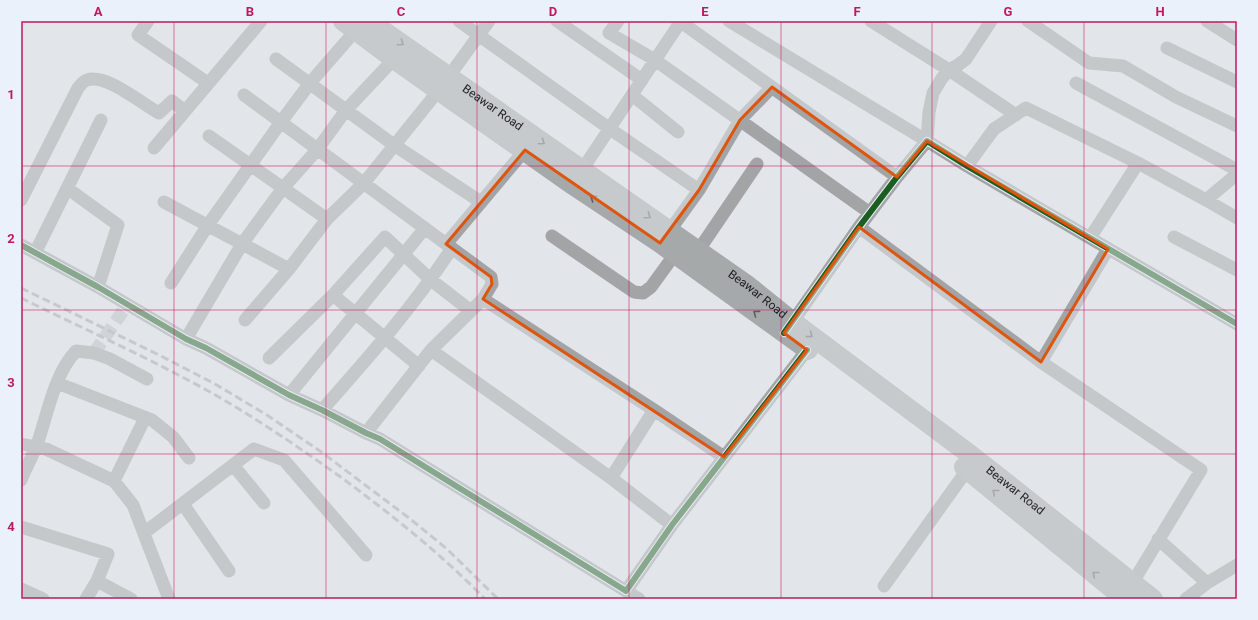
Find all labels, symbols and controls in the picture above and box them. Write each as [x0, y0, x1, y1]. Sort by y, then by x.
text: A [94, 4, 103, 19]
text: B [246, 4, 254, 19]
text: C [397, 4, 406, 19]
text: D [549, 4, 557, 19]
text: E [701, 4, 709, 19]
text: F [853, 4, 861, 19]
text: G [1004, 4, 1013, 19]
text: H [1155, 4, 1165, 19]
one-way arrow [397, 38, 404, 46]
street label: Beawar Road [460, 82, 526, 133]
text: 1 [7, 87, 15, 102]
one-way arrow [538, 137, 545, 145]
one-way arrow [590, 196, 597, 203]
one-way arrow [644, 211, 651, 218]
text: 2 [7, 231, 15, 246]
street label: Beawar Road [725, 267, 790, 321]
one-way arrow [754, 311, 761, 318]
one-way arrow [805, 330, 812, 337]
text: 3 [7, 375, 15, 390]
street label: Beawar Road [983, 463, 1047, 518]
one-way arrow [992, 489, 999, 496]
text: 4 [7, 519, 15, 534]
one-way arrow [1093, 572, 1100, 579]

